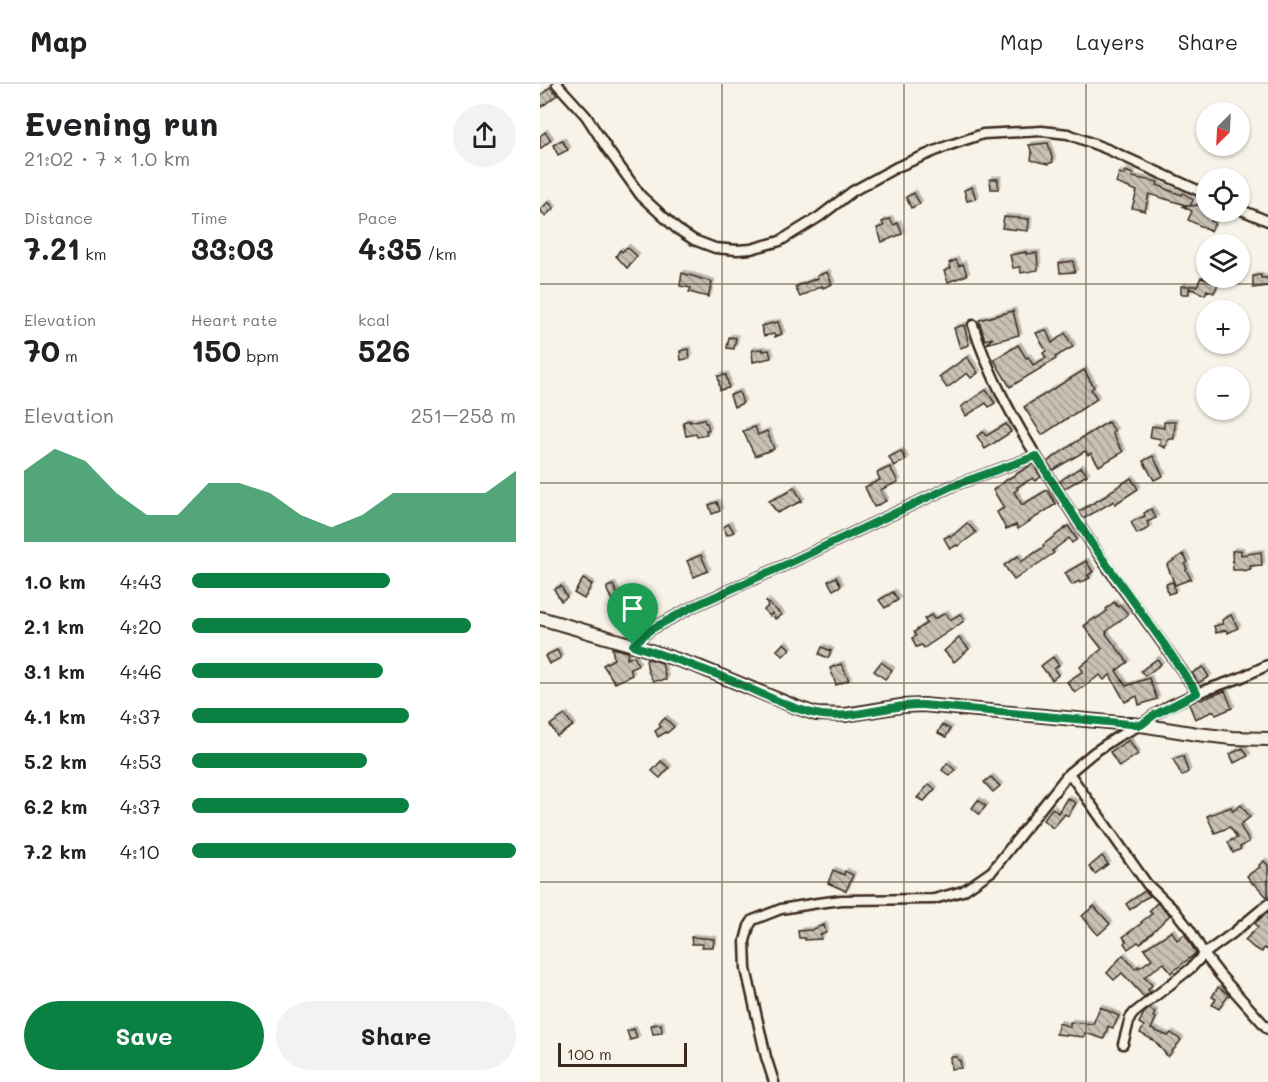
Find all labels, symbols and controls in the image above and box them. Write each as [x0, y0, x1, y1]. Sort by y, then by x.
text: Map [30, 23, 87, 59]
text: Map [1000, 28, 1043, 55]
text: Layers [1076, 28, 1145, 55]
text: Share [1178, 28, 1238, 55]
text: Evening run [24, 101, 218, 144]
north arrow [1196, 102, 1250, 156]
map controls [1196, 102, 1250, 420]
button: share [453, 104, 516, 167]
text: 21:02 · 7 × 1.0 km [24, 145, 190, 171]
button: locate [1196, 168, 1250, 222]
text: Distance [24, 207, 93, 228]
text: Time [191, 207, 227, 228]
text: Pace [358, 207, 397, 228]
text: 7.21 [24, 228, 80, 268]
text: 33:03 [191, 228, 274, 268]
text: 4:35 [358, 228, 422, 268]
button: layers [1196, 234, 1250, 288]
text: km [80, 243, 106, 264]
text: /km [422, 243, 457, 264]
button: + [1196, 300, 1250, 354]
text: Elevation [24, 309, 96, 330]
text: Heart rate [191, 309, 277, 330]
text: kcal [358, 309, 390, 330]
text: 70 [24, 330, 60, 370]
text: 150 [191, 330, 241, 370]
text: 526 [358, 330, 410, 370]
text: m [60, 345, 78, 366]
text: bpm [241, 345, 279, 366]
button: − [1196, 366, 1250, 420]
text: Elevation [24, 402, 114, 428]
text: 251–258 m [411, 402, 516, 428]
text: 1.0 km [24, 568, 86, 594]
text: 4:43 [120, 568, 161, 594]
pin [607, 583, 658, 645]
icon: arrive [616, 592, 649, 625]
text: 2.1 km [24, 613, 84, 639]
text: 4:20 [120, 613, 161, 639]
text: 3.1 km [24, 658, 85, 684]
text: 4:46 [120, 658, 162, 684]
text: 4.1 km [24, 703, 86, 729]
text: 4:37 [120, 703, 161, 729]
text: 5.2 km [24, 748, 87, 774]
text: 4:53 [120, 748, 161, 774]
text: 6.2 km [24, 793, 87, 819]
text: 4:37 [120, 793, 161, 819]
text: 7.2 km [24, 838, 86, 864]
text: 4:10 [120, 838, 159, 864]
button: Save [24, 1001, 264, 1070]
button: Share [276, 1001, 516, 1070]
scale bar [558, 1040, 687, 1068]
text: 100 m [567, 1043, 612, 1064]

